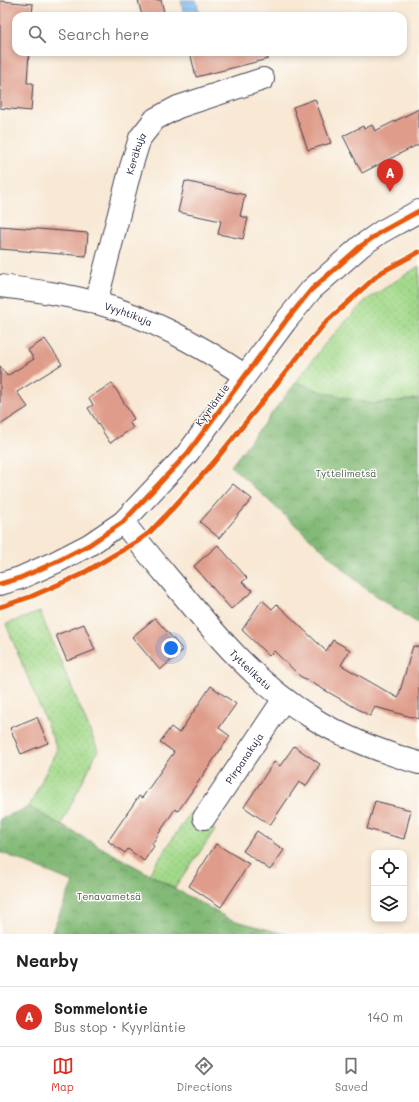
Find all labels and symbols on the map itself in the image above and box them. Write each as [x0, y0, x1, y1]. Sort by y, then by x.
street label: Keräkuja [122, 129, 149, 176]
pin: A [377, 159, 403, 192]
street label: Vyyhtikuja [103, 299, 155, 329]
street label: Kyyrläntie [192, 381, 232, 429]
park label: Tyttelimetsä [316, 466, 377, 480]
your location [161, 638, 181, 658]
street label: Tyttelikatu [227, 646, 274, 693]
street label: Pirpanakuja [222, 730, 266, 787]
park label: Tenavametsä [77, 889, 141, 903]

